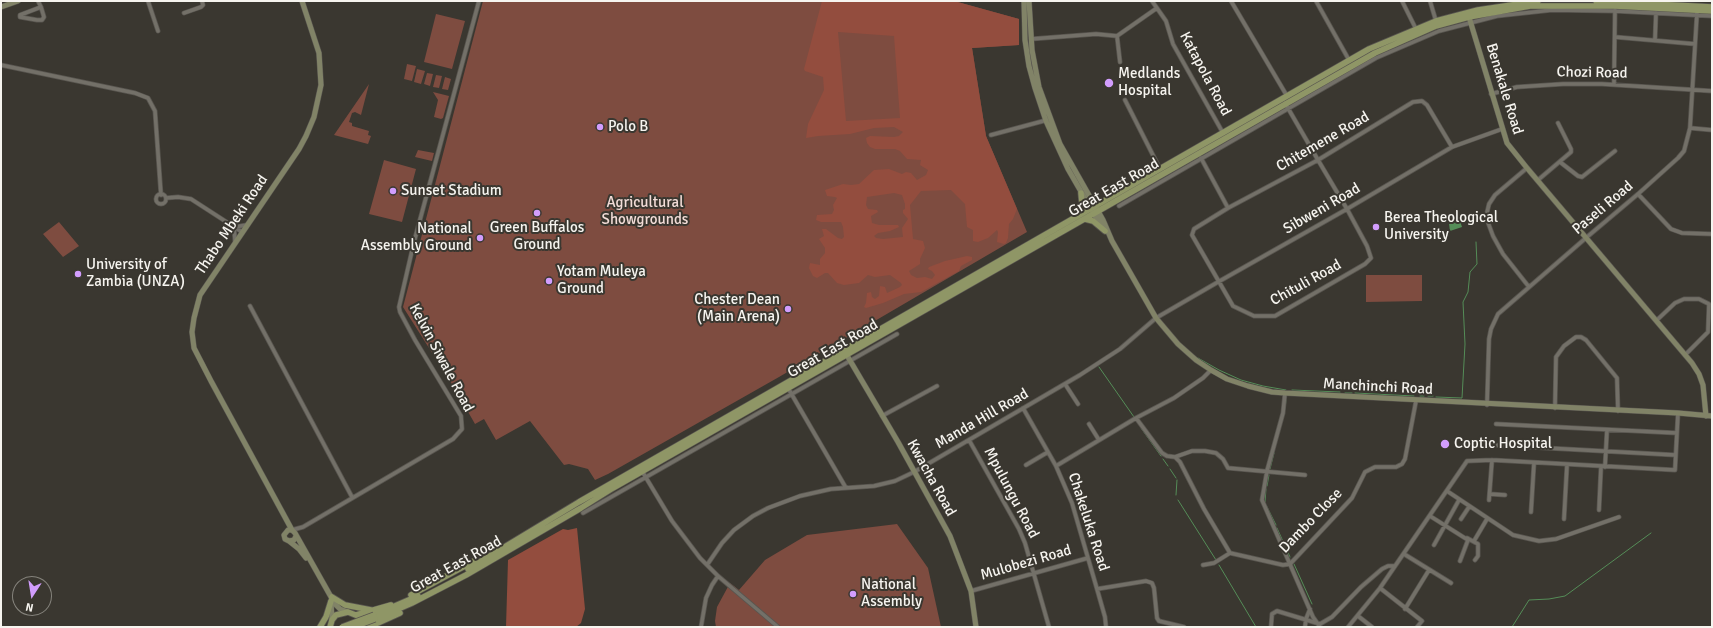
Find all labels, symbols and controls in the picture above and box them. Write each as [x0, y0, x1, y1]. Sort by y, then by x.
street label: Katapola Road [1175, 29, 1235, 119]
street label: Benakale Road [1482, 41, 1526, 137]
street label: Chozi Road [1556, 63, 1628, 83]
place label: Medlands Hospital [1118, 65, 1180, 100]
marker: Medlands Hospital [1103, 77, 1115, 89]
street label: Chitemene Road [1273, 108, 1373, 176]
place label: Polo B [608, 118, 648, 136]
marker: Polo B [595, 122, 605, 132]
street label: Great East Road [1066, 155, 1162, 221]
street label: Thabo Mbeki Road [192, 172, 272, 278]
street label: Paseli Road [1569, 177, 1637, 239]
street label: Sibweni Road [1280, 180, 1364, 238]
place label: Sunset Stadium [401, 182, 502, 200]
marker: Sunset Stadium [388, 186, 398, 196]
park label: Agricultural Showgrounds [602, 194, 688, 229]
marker: Green Buffalos Ground [532, 208, 542, 218]
place label: Berea Theological University [1384, 209, 1498, 244]
place label: Green Buffalos Ground [490, 219, 584, 254]
place label: National Assembly Ground [361, 220, 472, 255]
marker: Berea Theological University [1371, 222, 1381, 232]
marker: National Assembly Ground [475, 233, 485, 243]
place label: University of Zambia (UNZA) [86, 256, 185, 291]
street label: Chituli Road [1267, 256, 1345, 310]
place label: Yotam Muleya Ground [557, 263, 646, 298]
marker: University of Zambia (UNZA) [73, 269, 83, 279]
marker: Yotam Muleya Ground [544, 276, 554, 286]
place label: Chester Dean (Main Arena) [694, 291, 780, 326]
street label: Kelvin Siwale Road [405, 301, 477, 415]
marker: Chester Dean (Main Arena) [783, 304, 793, 314]
street label: Great East Road [785, 316, 881, 382]
street label: Manchinchi Road [1323, 375, 1433, 399]
street label: Manda Hill Road [932, 385, 1032, 453]
place label: Coptic Hospital [1454, 435, 1552, 453]
street label: Kwacha Road [903, 436, 959, 520]
marker: Coptic Hospital [1439, 438, 1451, 450]
street label: Mpulungu Road [979, 444, 1043, 542]
street label: Chakeluka Road [1064, 470, 1112, 574]
street label: Dambo Close [1276, 485, 1346, 557]
street label: Great East Road [407, 533, 505, 597]
street label: Mulobezi Road [978, 541, 1074, 585]
north arrow [12, 576, 52, 616]
place label: National Assembly [861, 576, 922, 611]
marker: National Assembly [848, 589, 858, 599]
text: N [25, 600, 35, 614]

